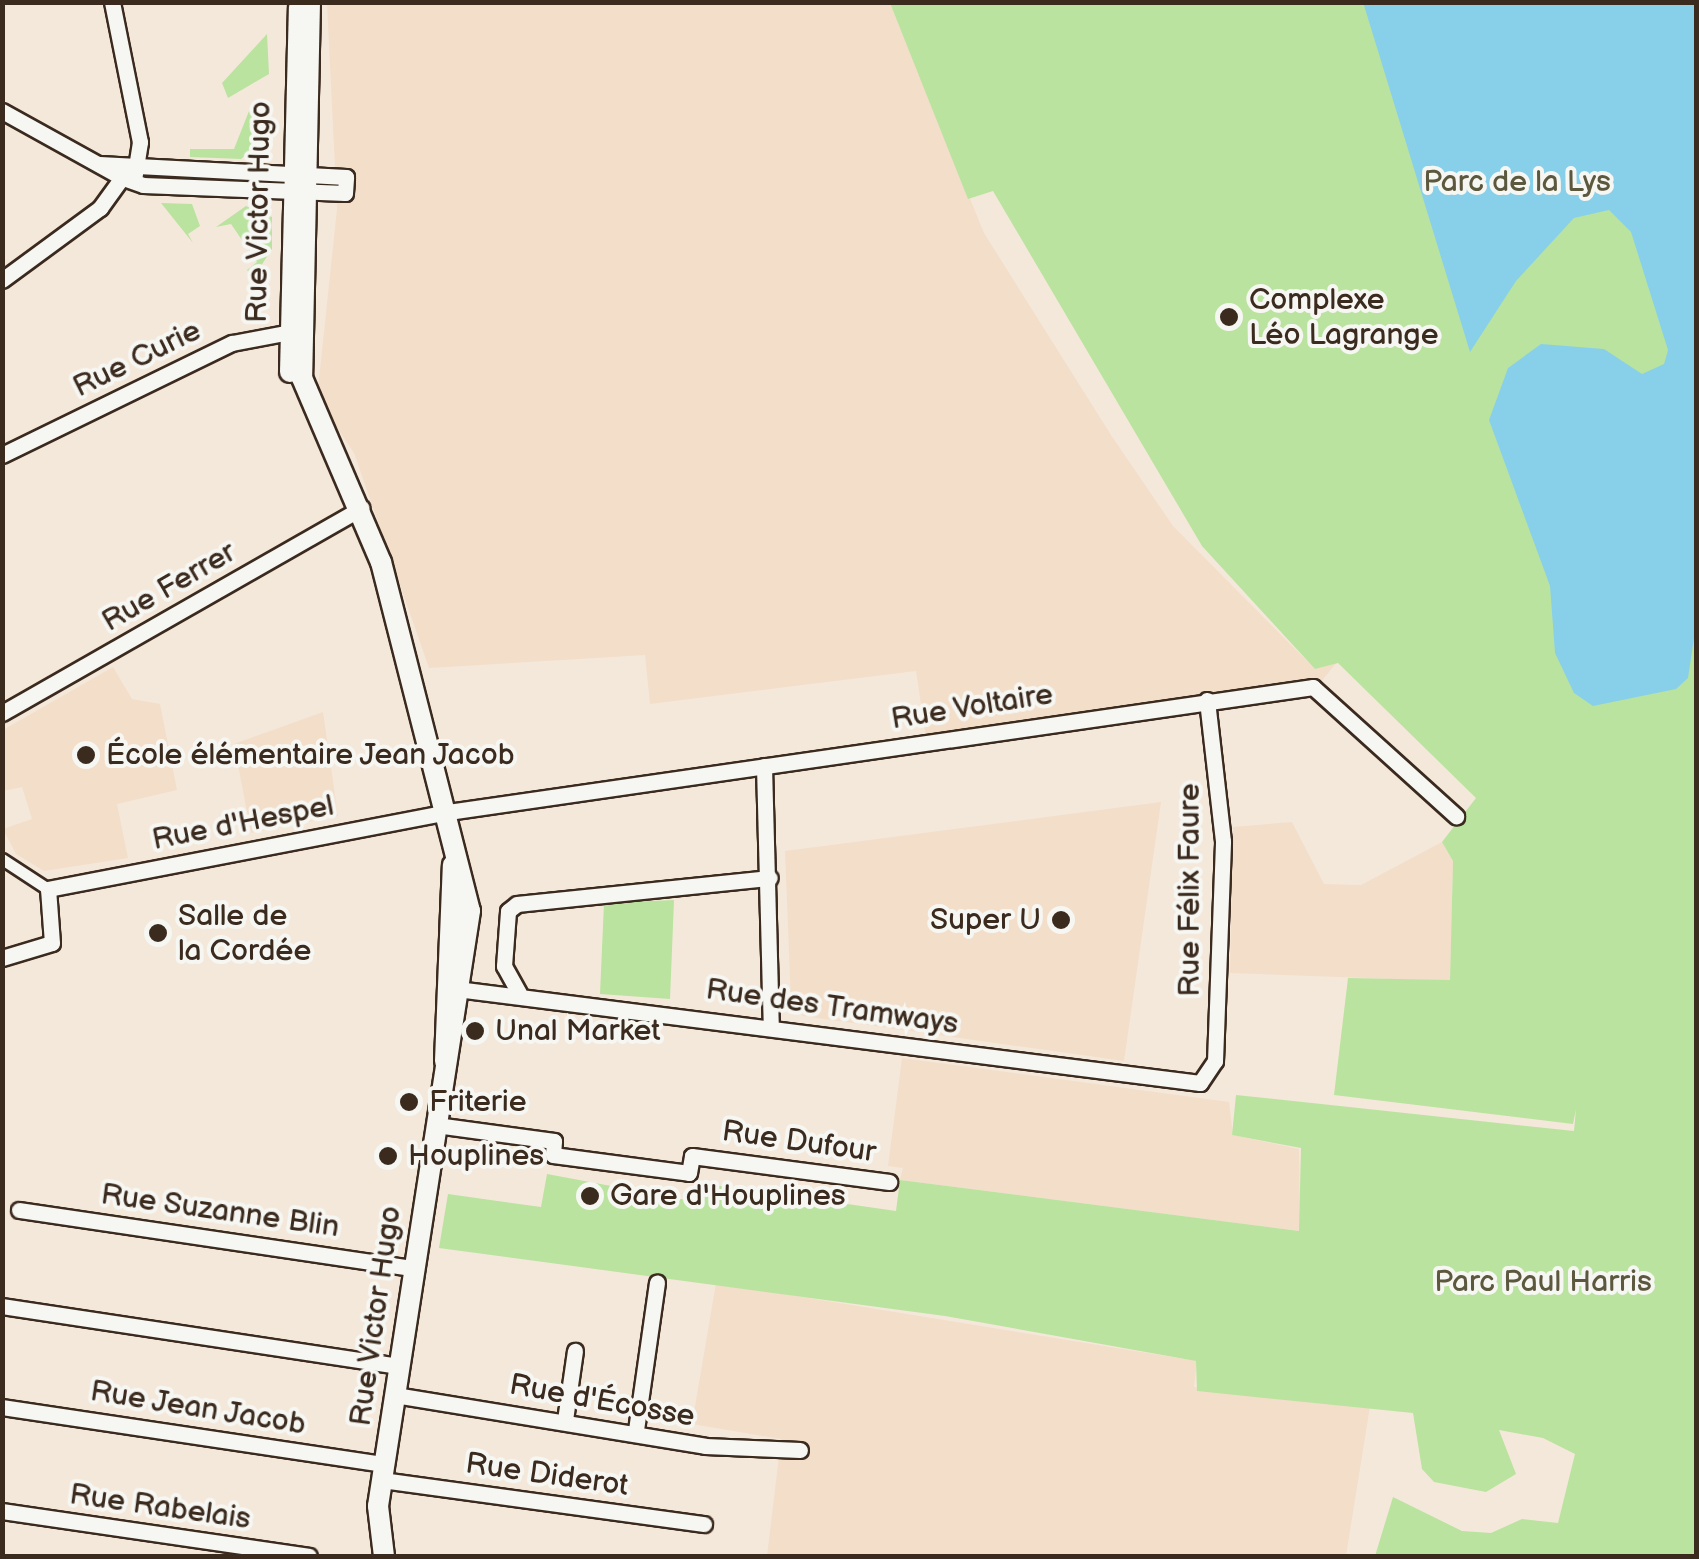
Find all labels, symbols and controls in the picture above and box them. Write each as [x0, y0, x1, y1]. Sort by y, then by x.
street label: Rue Victor Hugo [239, 100, 279, 324]
park label: Parc de la Lys [1423, 164, 1611, 200]
place label: Complexe Léo Lagrange [1249, 282, 1438, 352]
marker: Complexe Léo Lagrange [1218, 306, 1240, 328]
street label: Rue Curie [67, 313, 207, 405]
street label: Rue Ferrer [96, 534, 242, 640]
street label: Rue Voltaire [888, 676, 1056, 738]
place label: École élémentaire Jean Jacob [106, 737, 518, 773]
marker: École élémentaire Jean Jacob [75, 744, 97, 766]
street label: Rue Félix Faure [1172, 783, 1208, 997]
street label: Rue d'Hespel [149, 788, 337, 858]
place label: Salle de la Cordée [178, 898, 311, 968]
place label: Super U [930, 902, 1041, 938]
marker: Super U [1050, 909, 1072, 931]
marker: Salle de la Cordée [147, 922, 169, 944]
street label: Rue des Tramways [703, 971, 961, 1043]
place label: Unal Market [495, 1013, 661, 1049]
marker: Unal Market [464, 1020, 486, 1042]
place label: Friterie [429, 1084, 526, 1120]
marker: Friterie [398, 1091, 420, 1113]
street label: Rue Dufour [720, 1113, 878, 1171]
place label: Houplines [408, 1138, 544, 1174]
marker: Houplines [377, 1145, 399, 1167]
street label: Rue Suzanne Blin [98, 1176, 342, 1246]
place label: Gare d'Houplines [610, 1178, 846, 1214]
marker: Gare d'Houplines [579, 1185, 601, 1207]
street label: Rue Victor Hugo [343, 1203, 409, 1429]
park label: Parc Paul Harris [1434, 1264, 1652, 1300]
street label: Rue d'Écosse [507, 1367, 697, 1435]
street label: Rue Jean Jacob [86, 1373, 310, 1443]
street label: Rue Diderot [463, 1446, 631, 1504]
street label: Rue Rabelais [67, 1476, 253, 1538]

